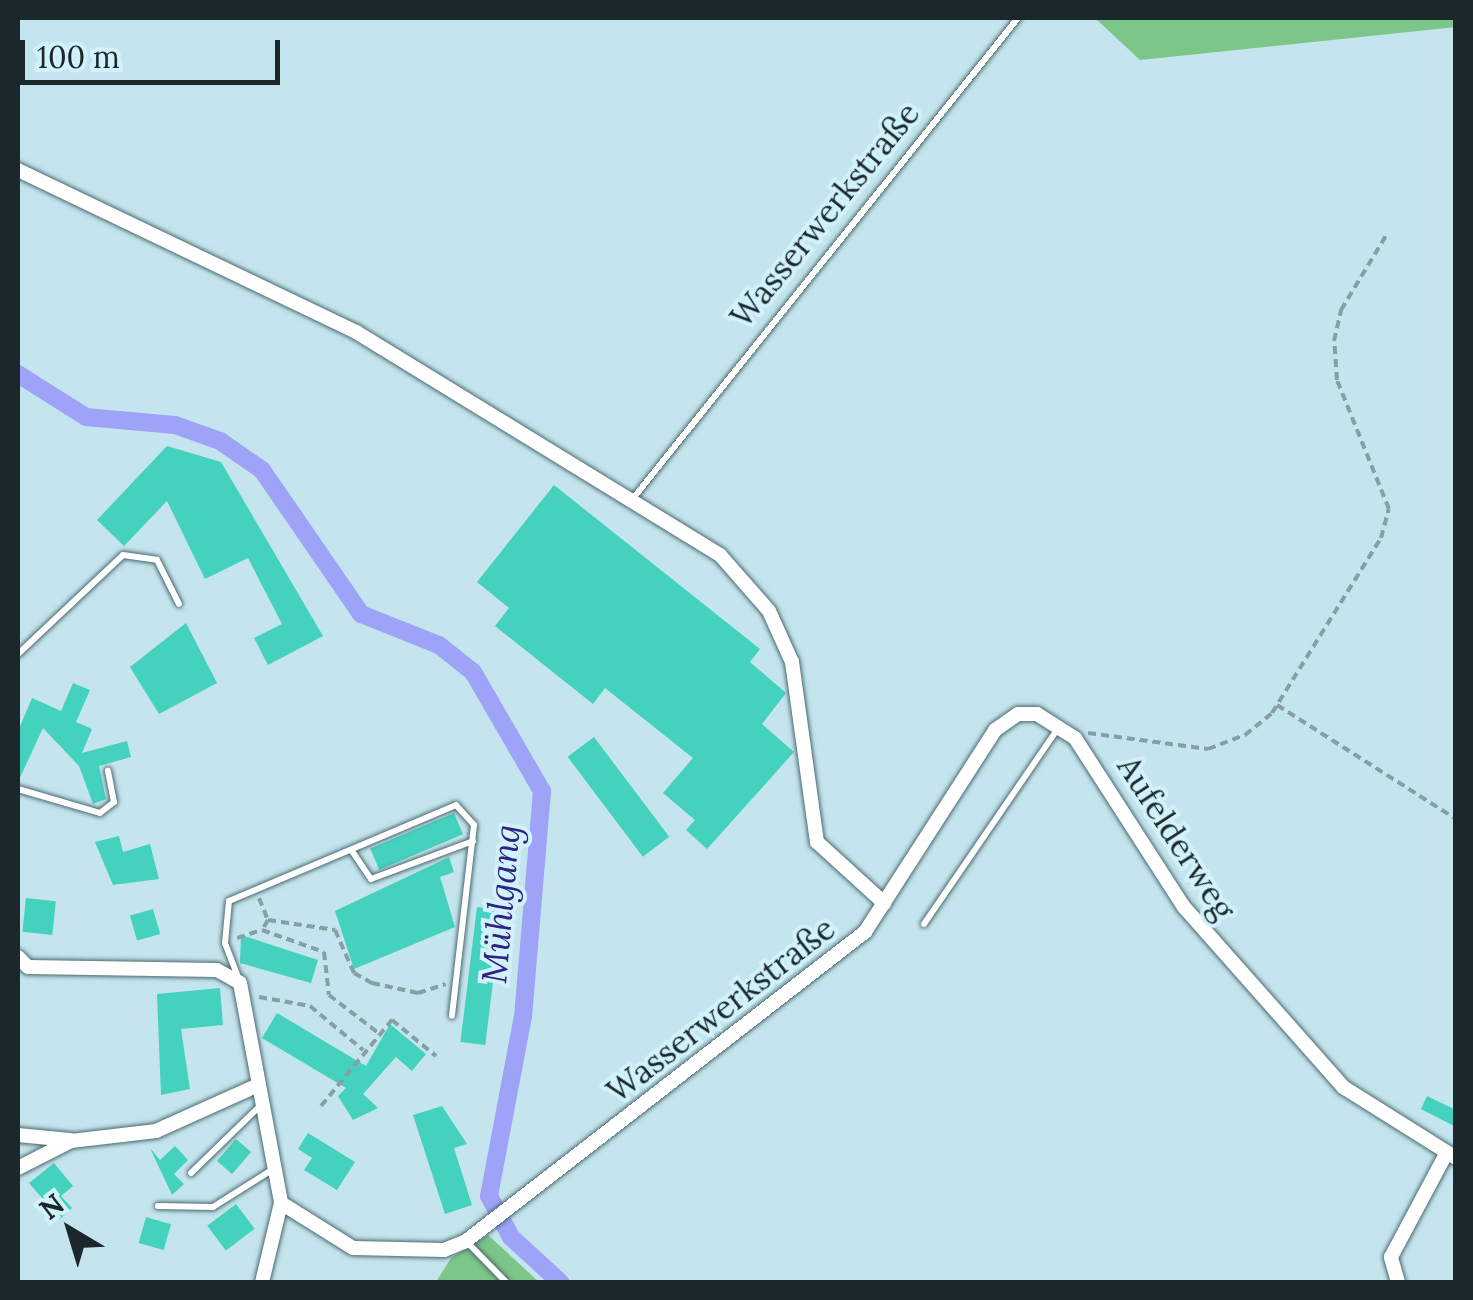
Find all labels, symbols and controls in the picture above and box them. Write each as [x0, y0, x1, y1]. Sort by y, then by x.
scale bar [25, 20, 285, 82]
text: 100 m [37, 38, 120, 76]
street label: Wasserwerkstraße [723, 95, 927, 335]
street label: Aufelderweg [1109, 749, 1243, 927]
water label: Mühlgang [473, 823, 529, 985]
street label: Wasserwerkstraße [600, 909, 842, 1111]
north arrow [20, 1180, 120, 1280]
text: N [32, 1186, 71, 1227]

